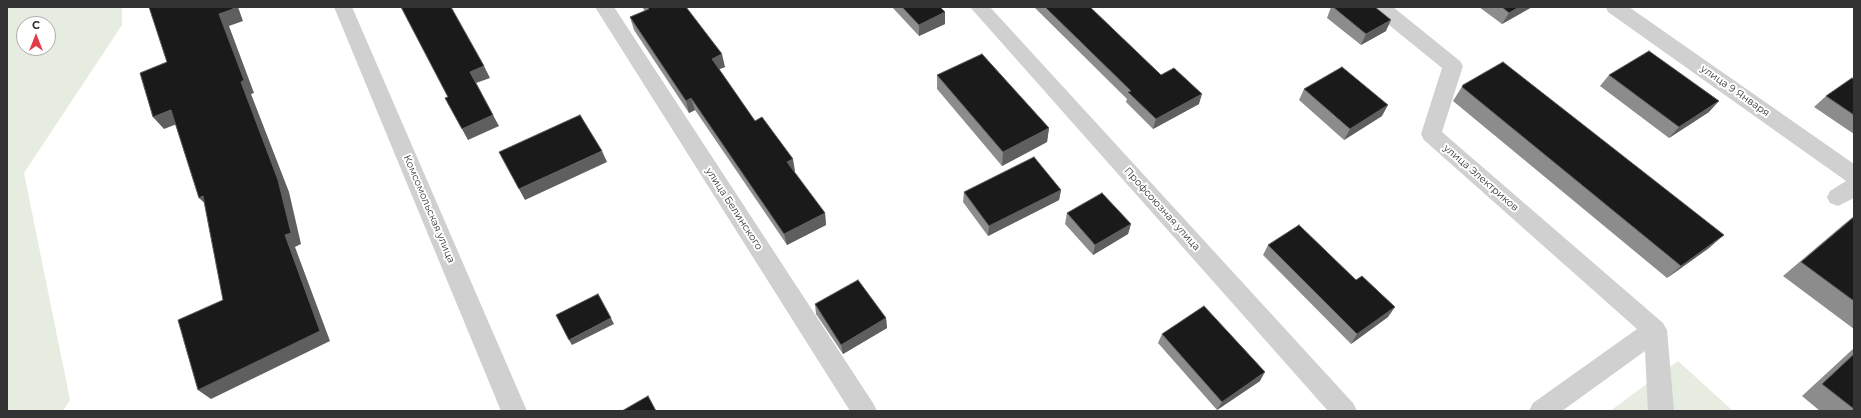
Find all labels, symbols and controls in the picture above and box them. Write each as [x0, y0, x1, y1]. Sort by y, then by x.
north arrow [16, 16, 56, 56]
text: С [32, 18, 40, 32]
street label: улица 9 Января [1698, 63, 1772, 119]
street label: улица Электриков [1441, 142, 1521, 214]
street label: Комсомольская улица [401, 153, 457, 265]
street label: Профсоюзная улица [1122, 165, 1202, 253]
street label: улица Белинского [703, 166, 765, 252]

